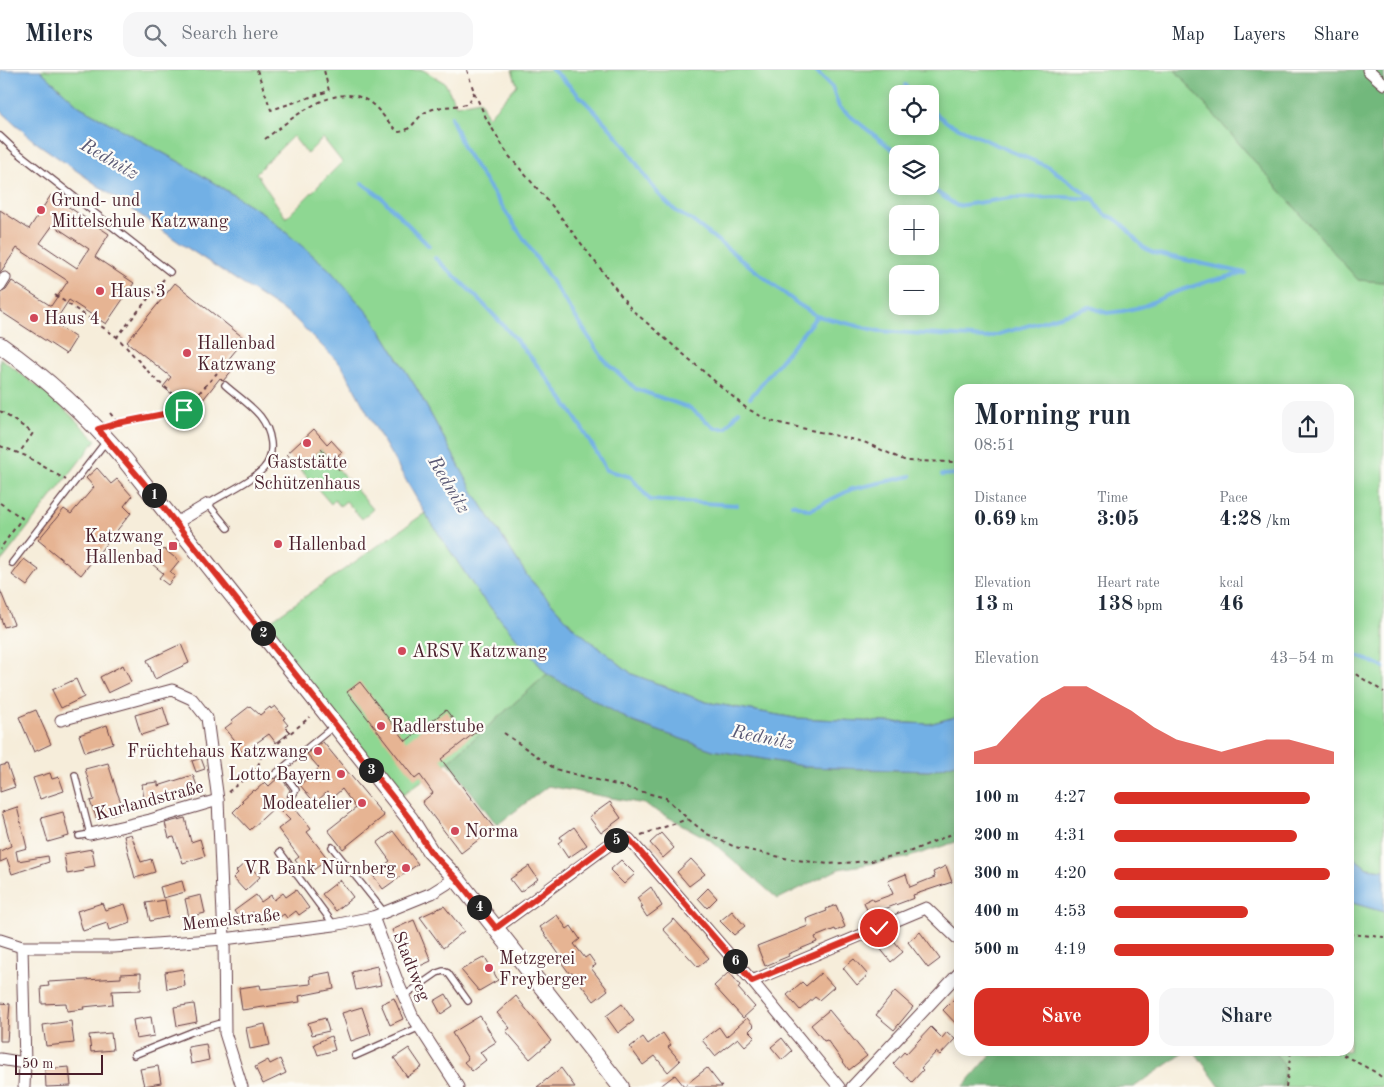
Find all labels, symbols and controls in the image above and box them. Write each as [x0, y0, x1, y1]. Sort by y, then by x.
search box [123, 12, 473, 57]
icon: search [141, 21, 169, 49]
text: Milers [25, 23, 93, 47]
text: Search here [181, 25, 278, 44]
text: Map [1171, 26, 1205, 44]
text: Layers [1233, 26, 1285, 44]
text: Share [1313, 26, 1359, 44]
map controls [889, 85, 939, 315]
button: locate [889, 85, 939, 135]
water label: Rednitz [76, 136, 141, 184]
button: layers [889, 145, 939, 195]
place label: Grund- und Mittelschule Katzwang [51, 192, 229, 231]
marker: Grund- und Mittelschule Katzwang [35, 204, 47, 216]
button: + [889, 205, 939, 255]
button: − [889, 265, 939, 315]
place label: Haus 3 [110, 283, 166, 301]
marker: Haus 3 [94, 285, 106, 297]
place label: Haus 4 [44, 310, 100, 328]
marker: Haus 4 [28, 312, 40, 324]
place label: Hallenbad Katzwang [197, 335, 276, 374]
marker: Hallenbad Katzwang [181, 347, 193, 359]
pin [163, 389, 205, 431]
icon: arrive [170, 396, 198, 424]
button: share [1282, 401, 1334, 453]
text: Morning run [974, 403, 1131, 431]
marker: Gaststätte Schützenhaus [301, 437, 313, 449]
text: 08:51 [974, 438, 1016, 454]
water label: Rednitz [423, 452, 472, 517]
place label: Gaststätte Schützenhaus [254, 454, 361, 493]
pin: 1 [142, 482, 166, 508]
text: 1 [150, 488, 159, 502]
text: Distance [974, 491, 1027, 505]
text: Time [1097, 491, 1128, 505]
text: Pace [1219, 491, 1248, 505]
text: 0.69 [974, 509, 1016, 530]
text: 3:05 [1097, 509, 1139, 530]
text: 4:28 [1219, 509, 1262, 530]
text: km [1016, 514, 1039, 528]
text: /km [1262, 514, 1290, 528]
place label: Katzwang Hallenbad [85, 528, 163, 567]
place label: Hallenbad [288, 536, 366, 554]
marker: Hallenbad [272, 538, 284, 550]
marker: Katzwang Hallenbad [167, 540, 179, 552]
text: Elevation [974, 576, 1031, 590]
text: Heart rate [1097, 576, 1160, 590]
text: kcal [1219, 576, 1243, 590]
text: 13 [974, 594, 998, 615]
text: 138 [1097, 594, 1133, 615]
text: 46 [1219, 594, 1244, 615]
text: m [998, 599, 1013, 613]
text: bpm [1133, 599, 1163, 613]
pin: 2 [250, 620, 276, 646]
text: 2 [259, 626, 268, 640]
place label: ARSV Katzwang [412, 643, 547, 661]
marker: ARSV Katzwang [396, 645, 408, 657]
text: Elevation [974, 651, 1039, 667]
text: 43–54 m [1270, 651, 1334, 667]
place label: Radlerstube [391, 718, 484, 736]
marker: Radlerstube [375, 720, 387, 732]
water label: Rednitz [729, 723, 795, 754]
place label: Früchtehaus Katzwang [127, 743, 308, 761]
marker: Früchtehaus Katzwang [312, 745, 324, 757]
pin: 3 [358, 758, 384, 782]
text: 3 [367, 763, 376, 777]
place label: Lotto Bayern [228, 766, 331, 784]
marker: Lotto Bayern [335, 768, 347, 780]
street label: Kurlandstraße [93, 778, 205, 824]
text: 100 m [974, 790, 1019, 806]
text: 4:27 [1054, 790, 1086, 806]
place label: Modeatelier [261, 795, 353, 813]
marker: Modeatelier [356, 797, 368, 809]
place label: Norma [465, 823, 518, 841]
marker: Norma [449, 825, 461, 837]
pin: 5 [604, 828, 628, 852]
text: 200 m [974, 828, 1019, 844]
text: 4:31 [1054, 828, 1086, 844]
text: 5 [612, 833, 621, 847]
place label: VR Bank Nürnberg [244, 860, 396, 878]
marker: VR Bank Nürnberg [400, 862, 412, 874]
text: 300 m [974, 866, 1019, 882]
text: 4:20 [1054, 866, 1086, 882]
pin: 4 [466, 894, 492, 920]
text: 4 [475, 900, 484, 914]
text: 400 m [974, 904, 1019, 920]
text: 4:53 [1054, 904, 1086, 920]
street label: Memelstraße [181, 906, 281, 934]
pin [858, 907, 900, 949]
icon: check [865, 914, 893, 942]
street label: Stadtweg [389, 929, 433, 1004]
text: 500 m [974, 942, 1019, 958]
text: 4:19 [1054, 942, 1086, 958]
pin: 6 [722, 948, 748, 974]
place label: Metzgerei Freyberger [499, 950, 587, 989]
text: 6 [731, 954, 740, 968]
marker: Metzgerei Freyberger [483, 962, 495, 974]
button: Save [974, 988, 1149, 1046]
button: Share [1159, 988, 1334, 1046]
scale bar [15, 1052, 102, 1075]
text: 50 m [22, 1057, 53, 1071]

